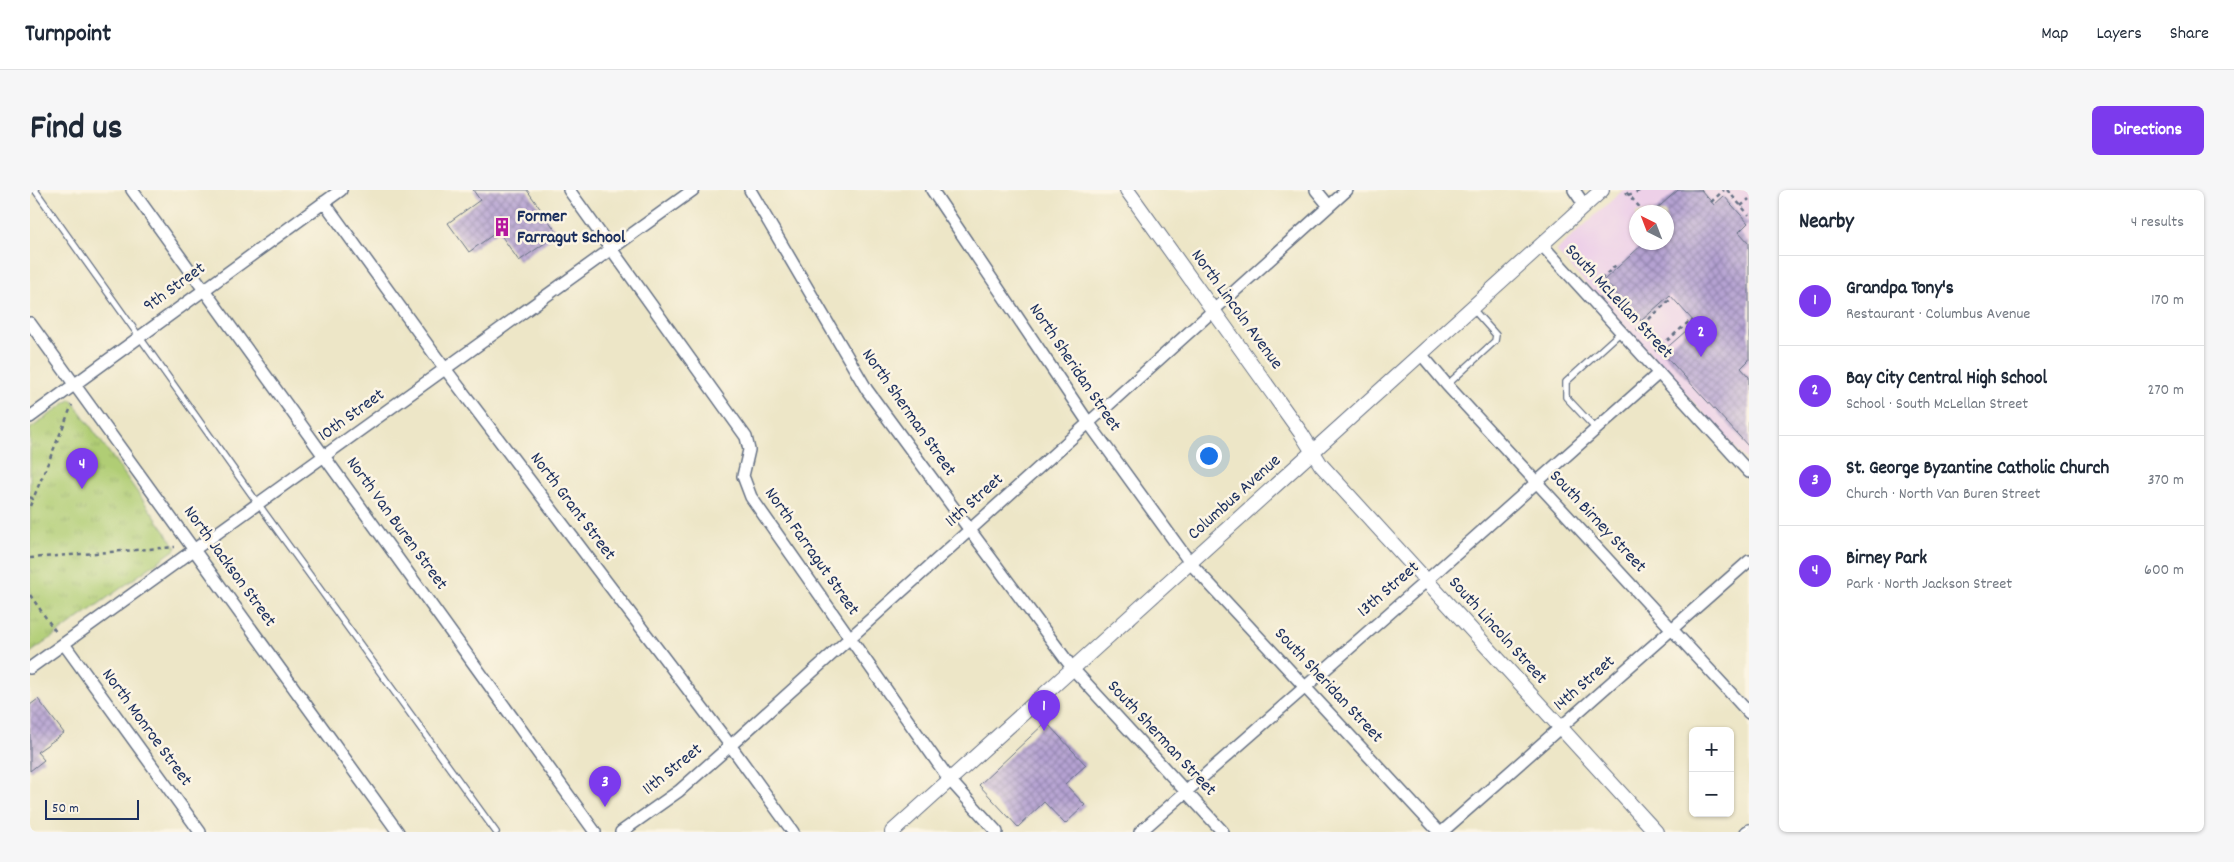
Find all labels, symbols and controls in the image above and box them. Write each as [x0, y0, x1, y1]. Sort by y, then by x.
text: Turnpoint [25, 18, 111, 52]
text: Map [2041, 22, 2068, 47]
text: Layers [2096, 22, 2142, 47]
text: Share [2170, 22, 2209, 47]
text: Find us [30, 105, 122, 155]
button: Directions [2092, 106, 2204, 155]
place label: Former Farragut School [517, 205, 626, 251]
north arrow [1629, 205, 1674, 250]
text: Nearby [1799, 208, 1854, 238]
text: 4 results [2131, 211, 2184, 234]
building icon: Former Farragut School [491, 216, 513, 238]
street label: South McLellan Street [1558, 239, 1678, 365]
street label: North Lincoln Avenue [1184, 245, 1288, 375]
street label: 9th Street [139, 257, 211, 319]
text: Grandpa Tony's [1846, 276, 1954, 303]
text: 1 [1813, 289, 1817, 312]
text: 170 m [2151, 289, 2184, 312]
street label: North Sheridan Street [1022, 299, 1126, 437]
text: Restaurant · Columbus Avenue [1846, 303, 2030, 326]
pin: 2 [1685, 316, 1717, 357]
street label: North Sherman Street [855, 344, 962, 482]
text: Bay City Central High School [1846, 366, 2047, 393]
text: 2 [1812, 379, 1819, 402]
text: 270 m [2148, 379, 2184, 402]
street label: 10th Street [314, 383, 391, 449]
text: School · South McLellan Street [1846, 393, 2028, 416]
your location [1196, 443, 1222, 469]
pin: 4 [66, 448, 98, 489]
street label: North Grant Street [523, 448, 621, 567]
street label: Columbus Avenue [1183, 449, 1287, 547]
street label: North Van Buren Street [339, 452, 453, 596]
text: St. George Byzantine Catholic Church [1846, 456, 2109, 483]
street label: South Birney Street [1543, 465, 1652, 579]
street label: 11th Street [940, 468, 1010, 534]
text: 3 [1811, 469, 1819, 492]
text: 370 m [2147, 469, 2184, 492]
street label: North Farragut Street [757, 483, 865, 621]
text: Church · North Van Buren Street [1846, 483, 2040, 506]
street label: North Jackson Street [177, 501, 282, 633]
text: Birney Park [1846, 546, 1927, 573]
street label: 13th Street [1353, 556, 1426, 624]
text: 4 [1812, 559, 1818, 582]
text: 600 m [2144, 559, 2184, 582]
street label: South Lincoln Street [1442, 572, 1552, 691]
text: Park · North Jackson Street [1846, 573, 2012, 596]
street label: South Sheridan Street [1268, 623, 1388, 750]
street label: 14th Street [1549, 650, 1621, 718]
street label: North Monroe Street [95, 664, 197, 792]
street label: South Sherman Street [1101, 675, 1222, 803]
pin: 1 [1028, 690, 1060, 731]
map controls [1689, 727, 1734, 817]
button: + [1689, 727, 1734, 772]
street label: 11th Street [638, 738, 709, 802]
pin: 3 [589, 766, 621, 807]
button: − [1689, 772, 1734, 817]
scale bar [45, 797, 139, 820]
text: 50 m [52, 799, 79, 819]

